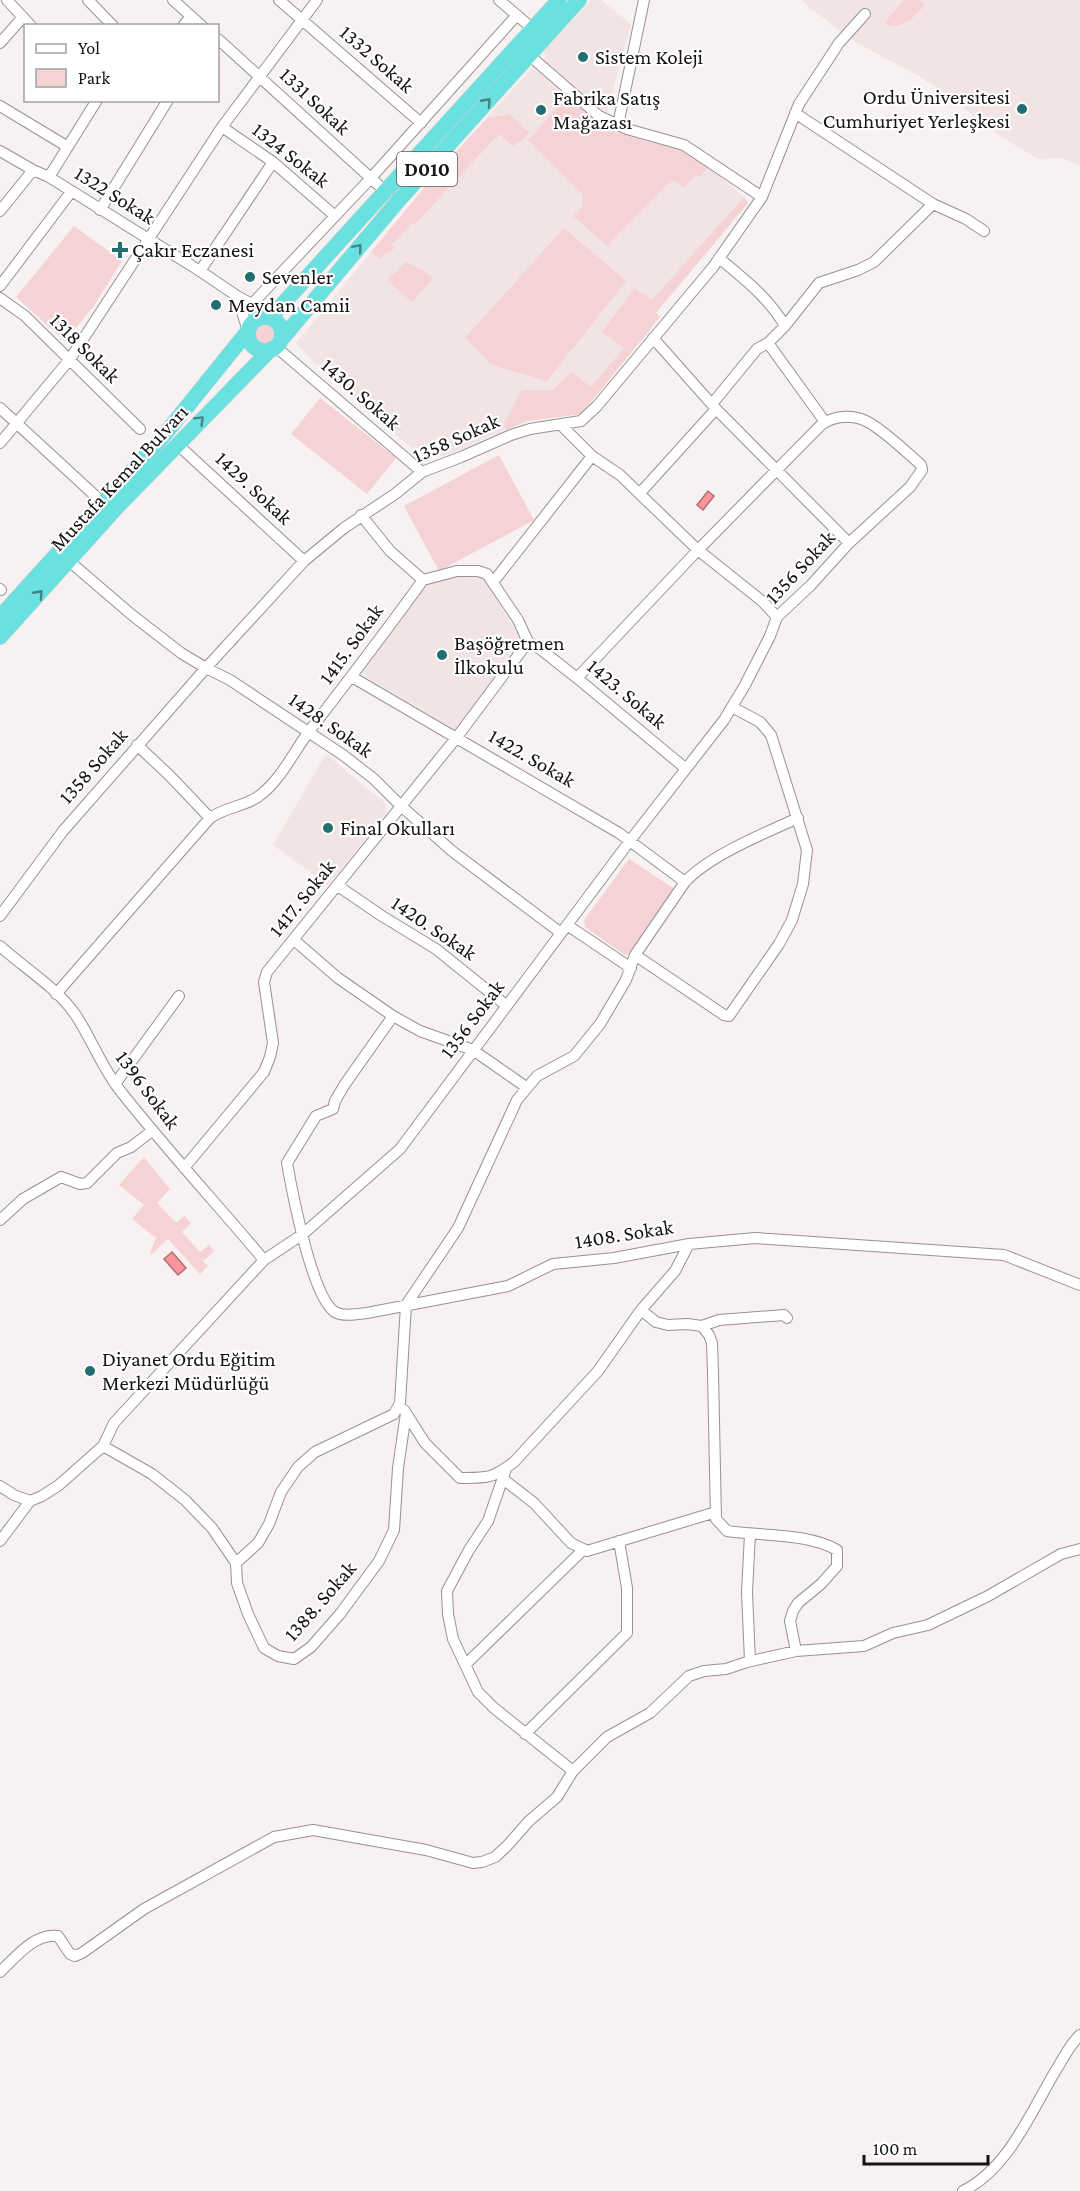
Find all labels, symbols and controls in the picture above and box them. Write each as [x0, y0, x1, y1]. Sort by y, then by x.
street label: 1332 Sokak [335, 20, 419, 98]
legend [24, 24, 219, 102]
text: Yol [78, 38, 100, 58]
place label: Sistem Koleji [595, 45, 704, 69]
marker: Sistem Koleji [576, 50, 590, 64]
street label: 1331 Sokak [275, 62, 355, 140]
text: Park [78, 68, 110, 88]
place label: Ordu Üniversitesi Cumhuriyet Yerleşkesi [823, 85, 1011, 133]
place label: Fabrika Satış Mağazası [553, 86, 660, 134]
one-way arrow [480, 98, 491, 109]
marker: Ordu Üniversitesi Cumhuriyet Yerleşkesi [1015, 102, 1029, 116]
marker: Fabrika Satış Mağazası [534, 103, 548, 117]
street label: 1324 Sokak [248, 117, 334, 193]
road number: D010 [397, 152, 457, 186]
street label: 1322 Sokak [70, 161, 160, 229]
place label: Çakır Eczanesi [132, 238, 254, 262]
marker: Çakır Eczanesi [113, 243, 127, 257]
one-way arrow [351, 244, 362, 255]
place label: Sevenler [262, 265, 334, 289]
marker: Sevenler [243, 270, 257, 284]
place label: Meydan Camii [228, 293, 350, 317]
marker: Meydan Camii [209, 298, 223, 312]
street label: 1318 Sokak [45, 308, 125, 388]
street label: 1430. Sokak [316, 353, 406, 435]
street label: Mustafa Kemal Bulvarı [45, 400, 193, 556]
street label: 1358 Sokak [409, 408, 503, 468]
one-way arrow [193, 417, 204, 428]
street label: 1429. Sokak [211, 446, 297, 530]
street label: 1356 Sokak [760, 525, 840, 609]
one-way arrow [32, 590, 43, 601]
street label: 1415. Sokak [314, 599, 388, 689]
place label: Başöğretmen İlkokulu [454, 631, 565, 679]
marker: Başöğretmen İlkokulu [435, 648, 449, 662]
street label: 1423. Sokak [583, 654, 671, 734]
street label: 1428. Sokak [284, 687, 378, 763]
street label: 1358 Sokak [54, 723, 132, 809]
street label: 1422. Sokak [484, 724, 580, 792]
place label: Final Okulları [340, 816, 456, 840]
marker: Final Okulları [321, 821, 335, 835]
street label: 1417. Sokak [264, 855, 340, 941]
street label: 1420. Sokak [387, 891, 481, 965]
street label: 1356 Sokak [435, 975, 509, 1063]
street label: 1396 Sokak [111, 1046, 185, 1134]
street label: 1408. Sokak [573, 1214, 675, 1254]
place label: Diyanet Ordu Eğitim Merkezi Müdürlüğü [102, 1347, 276, 1395]
marker: Diyanet Ordu Eğitim Merkezi Müdürlüğü [83, 1364, 97, 1378]
street label: 1388. Sokak [279, 1556, 361, 1646]
scale bar [864, 2128, 988, 2166]
text: 100 m [873, 2139, 918, 2159]

